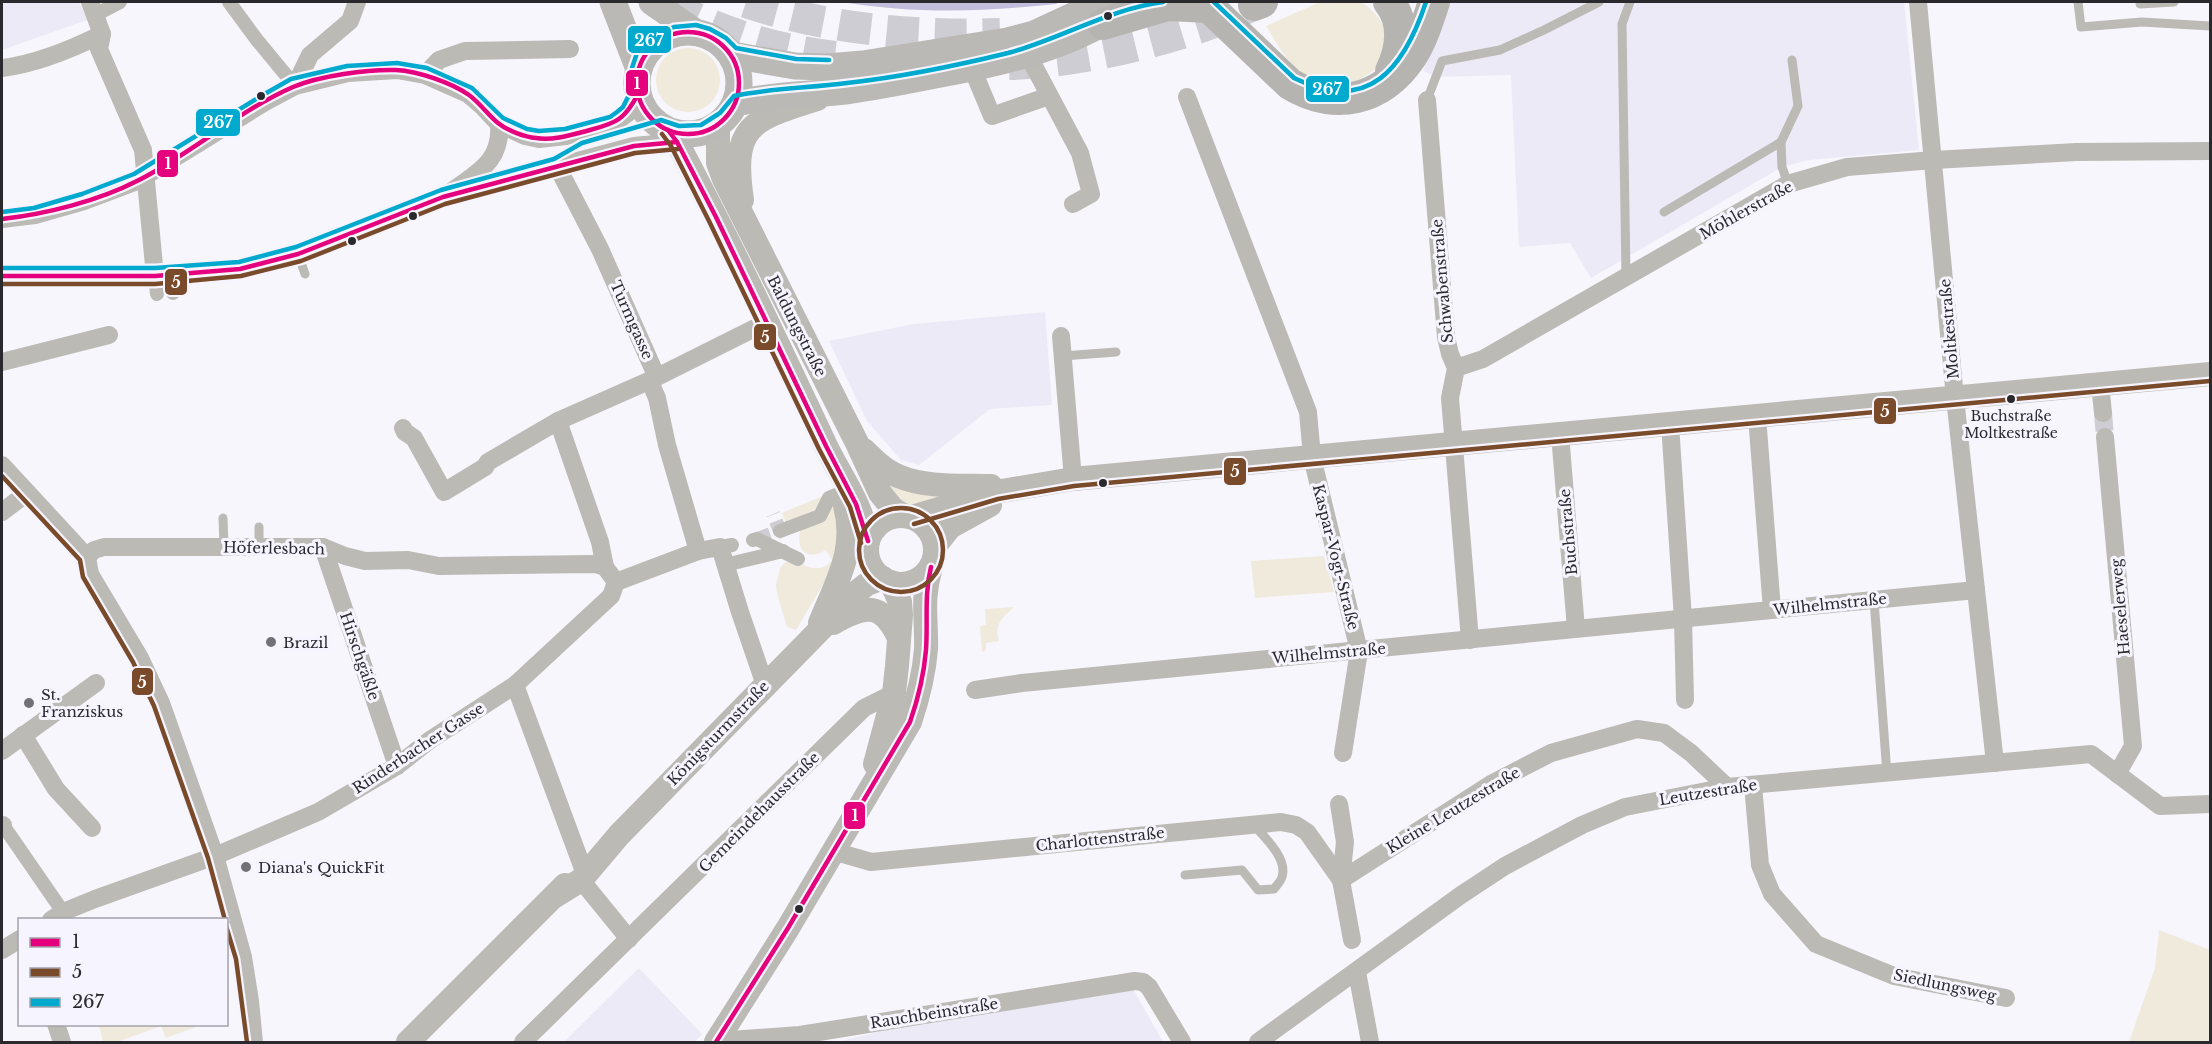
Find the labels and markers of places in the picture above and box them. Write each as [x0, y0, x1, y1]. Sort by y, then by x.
unlabelled marker [1102, 10, 1114, 22]
unlabelled marker [255, 90, 267, 102]
unlabelled marker [407, 210, 419, 222]
unlabelled marker [346, 235, 358, 247]
marker: Buchstraße Moltkestraße [2005, 393, 2017, 405]
place label: Buchstraße Moltkestraße [1964, 407, 2058, 442]
unlabelled marker [1097, 477, 1109, 489]
place label: Brazil [283, 633, 328, 652]
marker: Brazil [264, 635, 278, 649]
place label: St. Franziskus [41, 685, 123, 721]
marker: St. Franziskus [22, 696, 36, 710]
place label: Diana's QuickFit [258, 858, 385, 877]
marker: Diana's QuickFit [239, 860, 253, 874]
unlabelled marker [793, 903, 805, 915]

